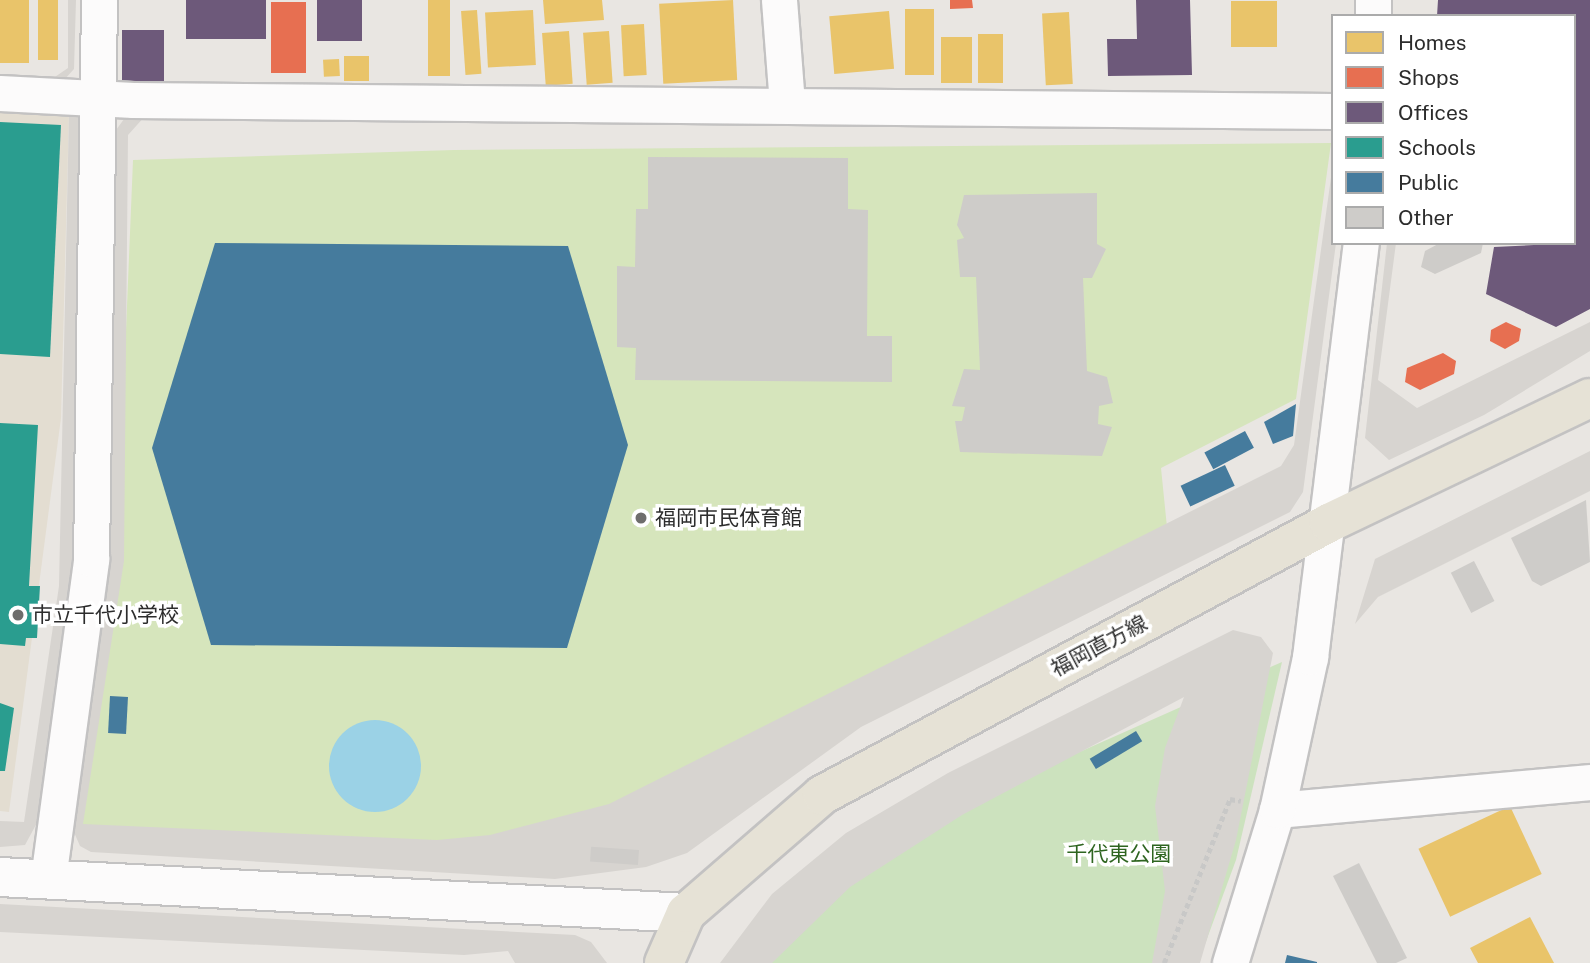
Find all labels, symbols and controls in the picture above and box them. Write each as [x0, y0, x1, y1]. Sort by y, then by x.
legend [1331, 14, 1576, 245]
text: Homes [1398, 30, 1466, 55]
text: Shops [1398, 65, 1459, 90]
text: Offices [1398, 100, 1468, 125]
text: Schools [1398, 135, 1476, 160]
text: Public [1398, 170, 1459, 195]
text: Other [1398, 205, 1454, 230]
place label: 福岡市民体育館 [655, 505, 802, 531]
marker: 福岡市民体育館 [633, 510, 649, 526]
place label: 市立千代小学校 [32, 602, 179, 628]
marker: 市立千代小学校 [10, 607, 26, 623]
street label: 福岡直方線 [1047, 610, 1151, 682]
park label: 千代東公園 [1067, 841, 1171, 867]

